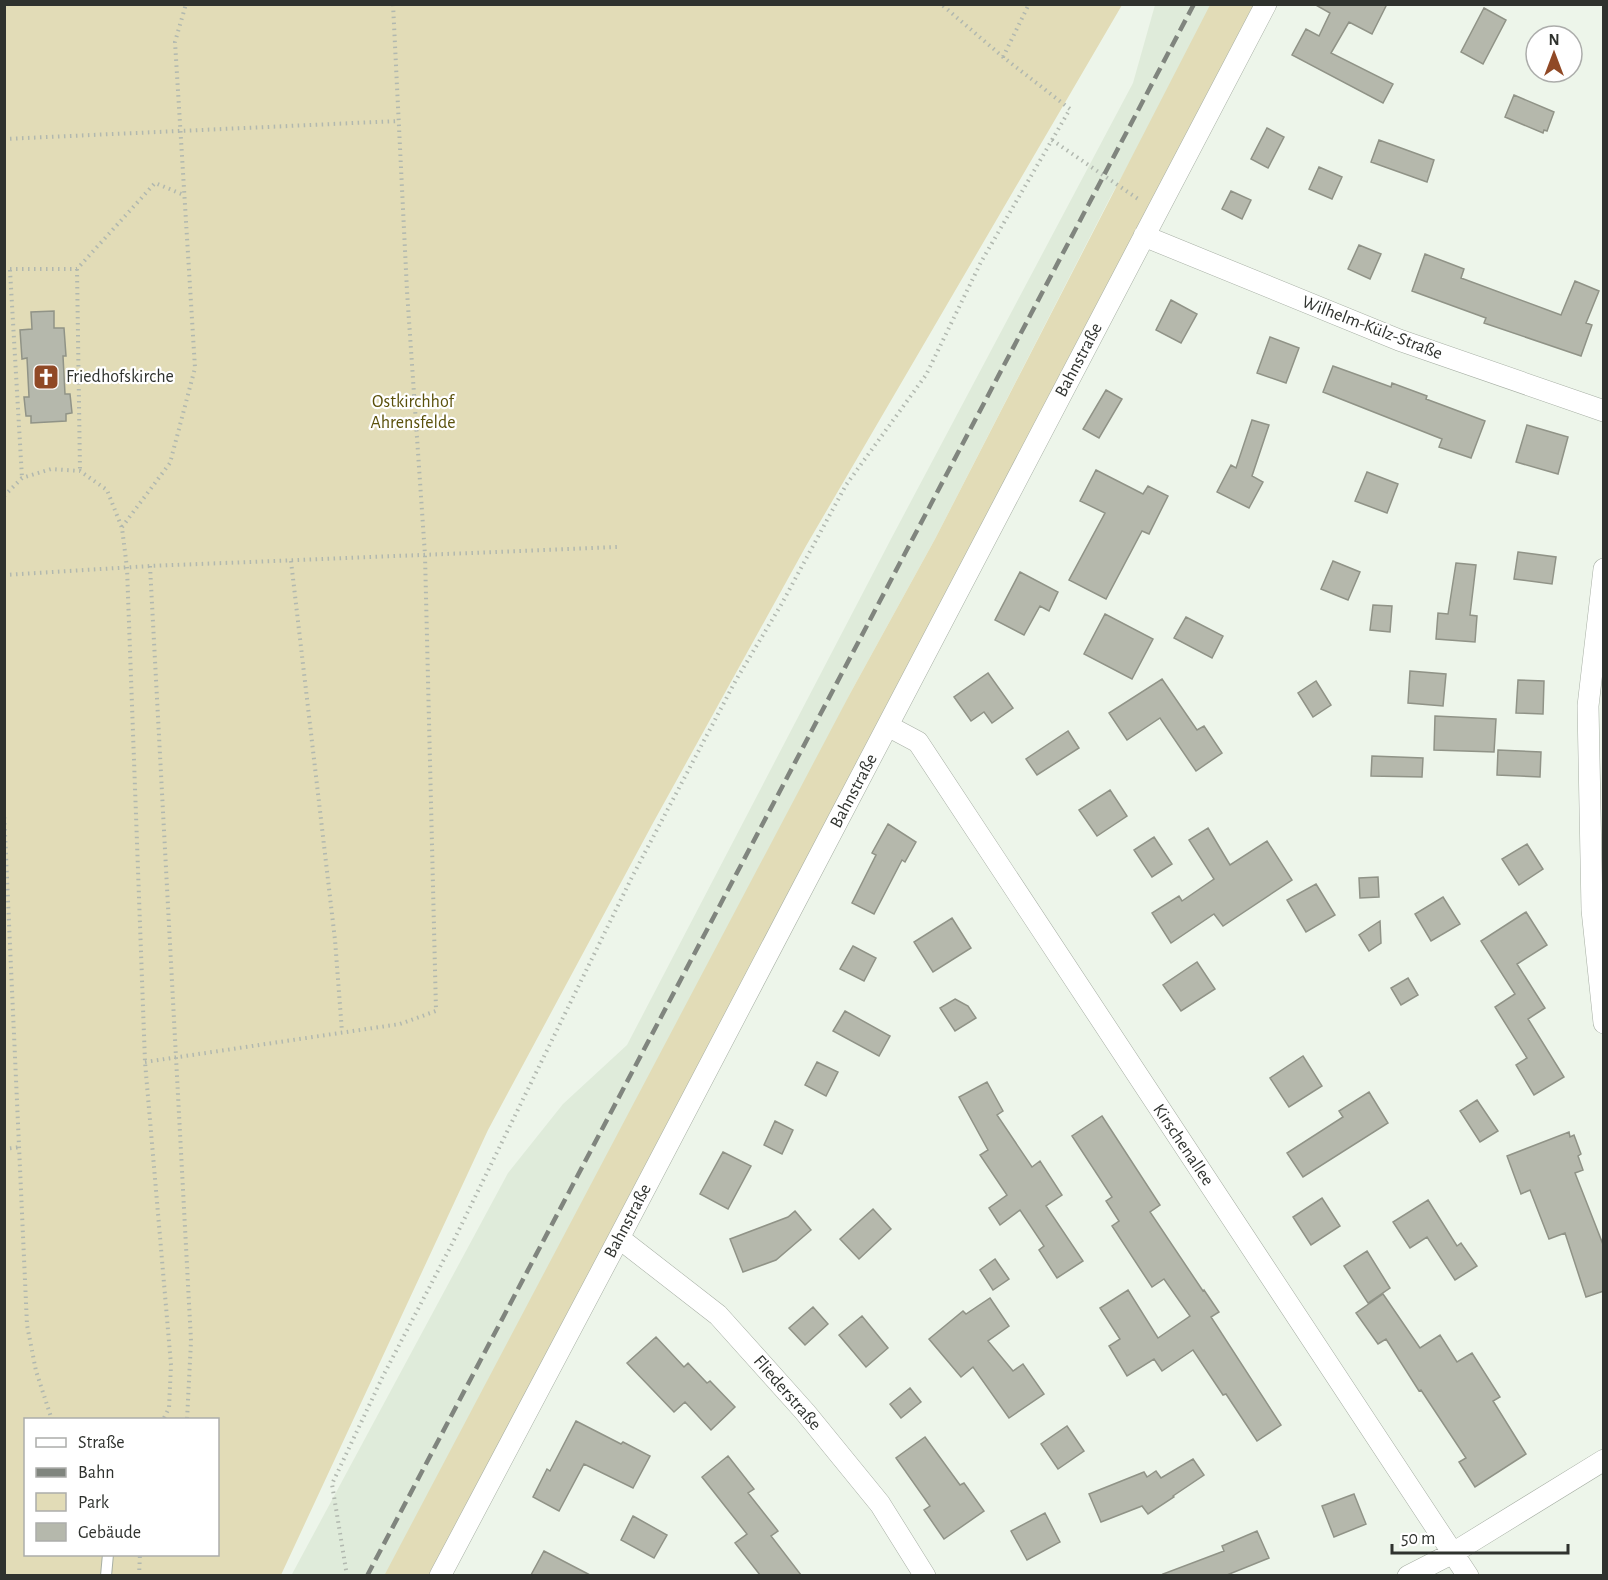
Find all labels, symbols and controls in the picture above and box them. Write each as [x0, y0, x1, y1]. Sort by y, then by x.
north arrow [1524, 24, 1584, 84]
text: N [1548, 32, 1560, 48]
street label: Wilhelm-Külz-Straße [1299, 293, 1445, 363]
street label: Bahnstraße [1052, 320, 1106, 400]
church icon: Friedhofskirche [31, 362, 61, 392]
place label: Friedhofskirche [66, 368, 174, 386]
park label: Ostkirchhof Ahrensfelde [370, 393, 456, 432]
street label: Bahnstraße [827, 751, 881, 831]
street label: Kirschenallee [1149, 1101, 1217, 1189]
street label: Bahnstraße [601, 1181, 655, 1261]
street label: Fliederstraße [750, 1352, 824, 1434]
legend [24, 1418, 219, 1556]
text: Straße [78, 1434, 124, 1452]
text: Bahn [78, 1464, 114, 1482]
text: Park [78, 1494, 110, 1512]
scale bar [1392, 1517, 1568, 1555]
text: Gebäude [78, 1524, 141, 1542]
text: 50 m [1401, 1530, 1435, 1548]

